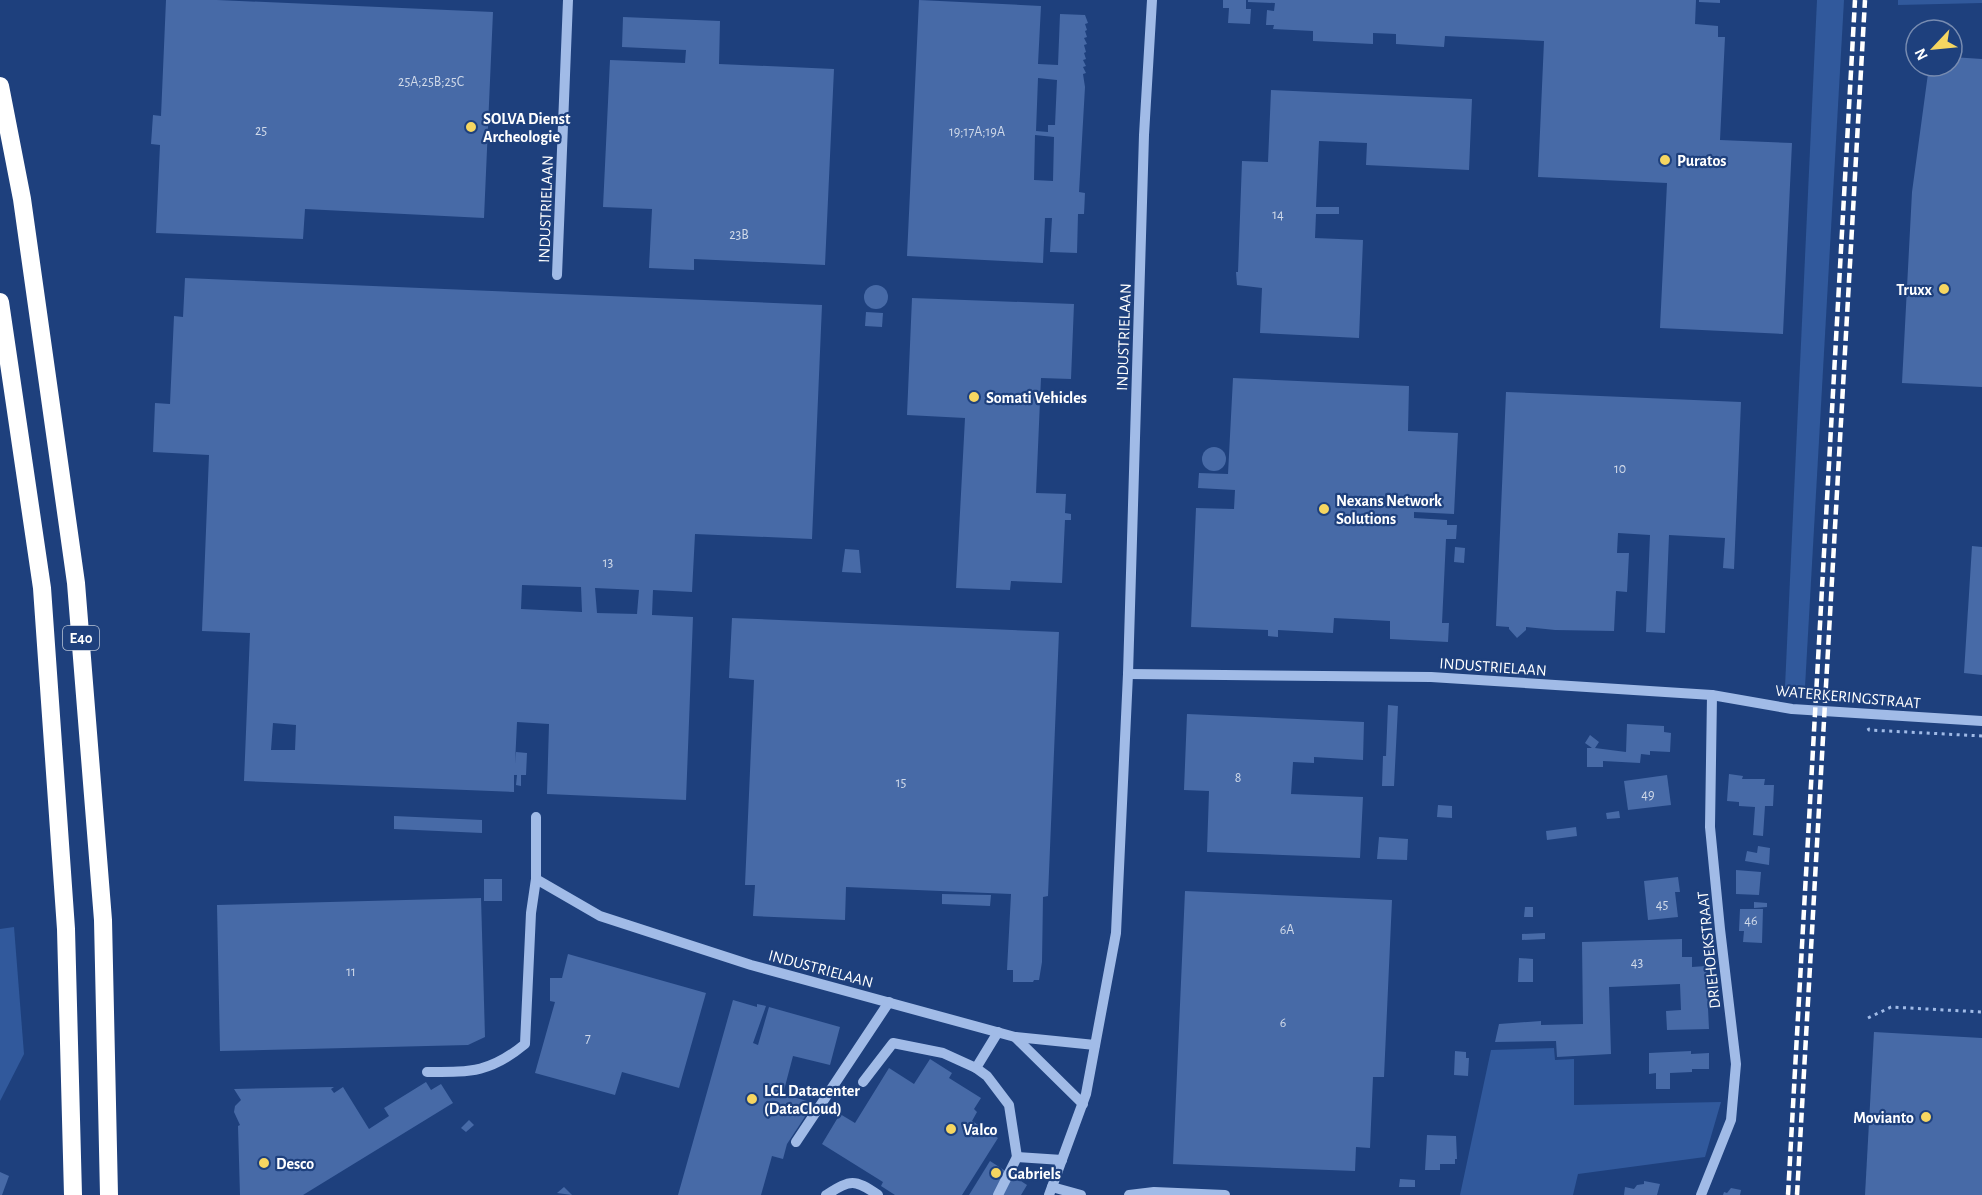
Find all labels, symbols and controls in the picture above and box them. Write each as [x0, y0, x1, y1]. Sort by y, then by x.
north arrow [1904, 18, 1964, 78]
text: N [1912, 46, 1931, 63]
house number: 25A;25B;25C [398, 75, 464, 89]
place label: SOLVA Dienst Archeologie [483, 111, 571, 145]
marker: SOLVA Dienst Archeologie [464, 120, 478, 134]
house number: 25 [255, 124, 267, 138]
house number: 19;17A;19A [949, 125, 1005, 139]
marker: Puratos [1658, 153, 1672, 167]
place label: Puratos [1677, 153, 1726, 169]
street label: INDUSTRIELAAN [536, 155, 556, 263]
house number: 14 [1272, 208, 1284, 222]
house number: 23B [729, 228, 749, 242]
place label: Truxx [1896, 282, 1933, 298]
marker: Truxx [1937, 282, 1951, 296]
street label: INDUSTRIELAAN [1114, 283, 1134, 391]
marker: Somati Vehicles [967, 390, 981, 404]
place label: Somati Vehicles [986, 390, 1087, 406]
house number: 10 [1614, 462, 1626, 476]
place label: Nexans Network Solutions [1336, 493, 1442, 527]
marker: Nexans Network Solutions [1317, 502, 1331, 516]
house number: 13 [603, 556, 614, 570]
road number: E40 [63, 626, 99, 650]
street label: INDUSTRIELAAN [1439, 655, 1547, 679]
street label: WATERKERINGSTRAAT [1774, 683, 1922, 711]
house number: 8 [1235, 771, 1241, 785]
house number: 15 [896, 776, 906, 790]
house number: 49 [1641, 788, 1655, 802]
street label: DRIEHOEKSTRAAT [1695, 890, 1723, 1009]
house number: 45 [1656, 898, 1668, 912]
house number: 46 [1744, 914, 1758, 928]
house number: 6A [1280, 923, 1294, 937]
street label: INDUSTRIELAAN [767, 947, 875, 991]
house number: 43 [1631, 956, 1643, 970]
house number: 11 [346, 965, 356, 979]
house number: 6 [1280, 1016, 1286, 1030]
house number: 7 [585, 1031, 591, 1045]
place label: LCL Datacenter (DataCloud) [764, 1083, 860, 1117]
marker: LCL Datacenter (DataCloud) [745, 1092, 759, 1106]
place label: Movianto [1853, 1110, 1914, 1126]
marker: Movianto [1919, 1110, 1933, 1124]
marker: Valco [944, 1122, 958, 1136]
place label: Valco [963, 1122, 998, 1138]
marker: Desco [257, 1156, 271, 1170]
place label: Desco [276, 1156, 314, 1172]
marker: Gabriels [989, 1166, 1003, 1180]
place label: Gabriels [1008, 1166, 1061, 1182]

